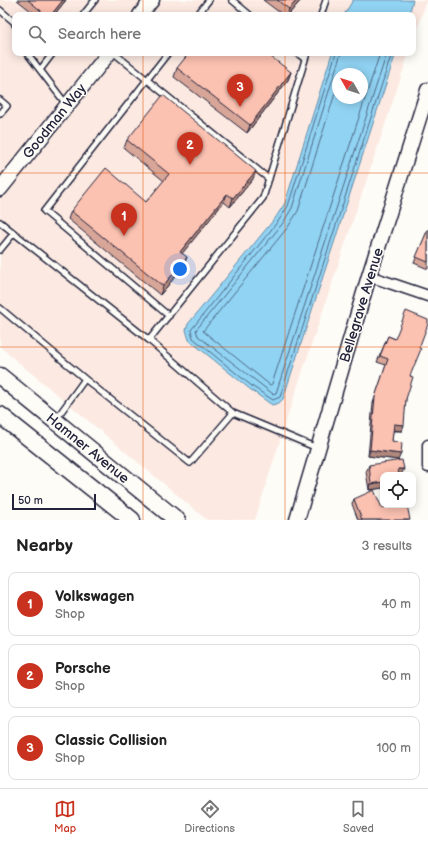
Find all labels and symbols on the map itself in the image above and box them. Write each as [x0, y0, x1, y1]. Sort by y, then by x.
north arrow [332, 68, 368, 104]
pin: 3 [227, 74, 253, 107]
street label: Goodman Way [19, 80, 90, 162]
pin: 2 [177, 132, 203, 165]
pin: 1 [111, 203, 137, 236]
street label: Bellegrave Avenue [336, 246, 387, 364]
your location [170, 259, 190, 279]
street label: Hamner Avenue [43, 410, 133, 487]
scale bar [12, 492, 96, 511]

